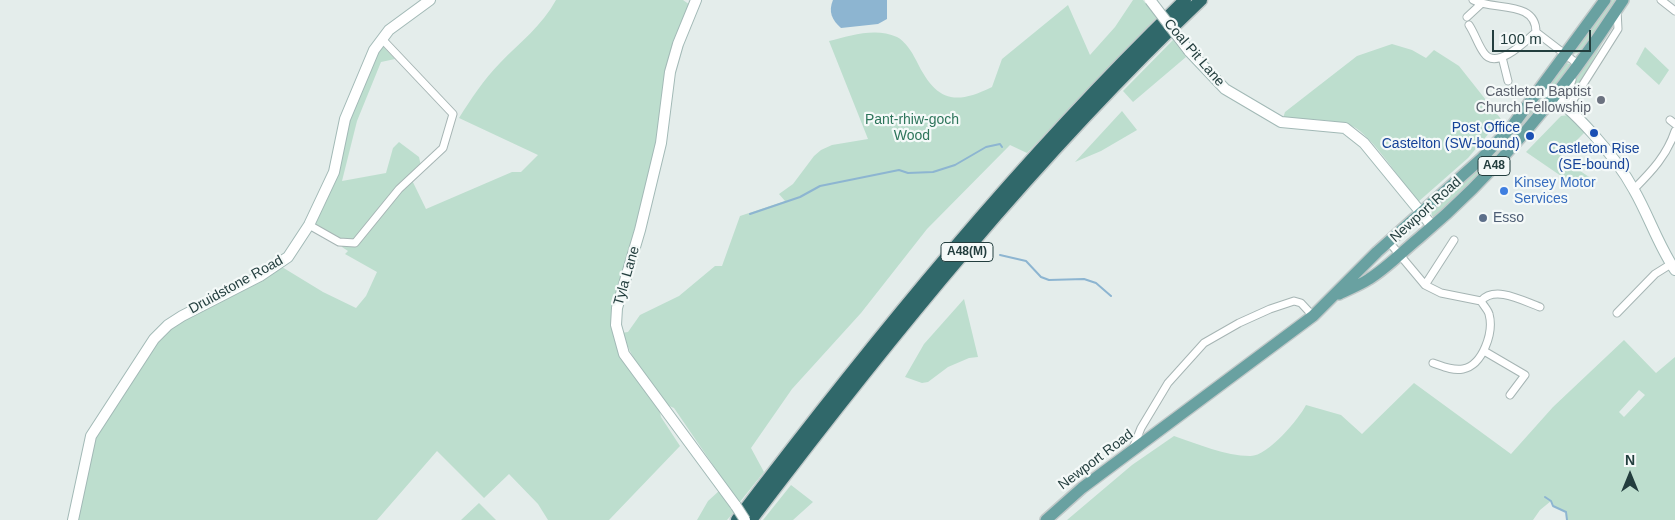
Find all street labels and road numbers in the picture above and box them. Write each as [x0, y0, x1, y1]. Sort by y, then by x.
street label: Coal Pit Lane [1160, 16, 1228, 90]
road number: A48 [1478, 157, 1510, 176]
street label: Newport Road [1387, 174, 1465, 246]
road number: A48(M) [941, 242, 993, 262]
street label: Tyla Lane [611, 245, 643, 307]
street label: Druidstone Road [186, 252, 286, 318]
street label: Newport Road [1055, 426, 1137, 494]

